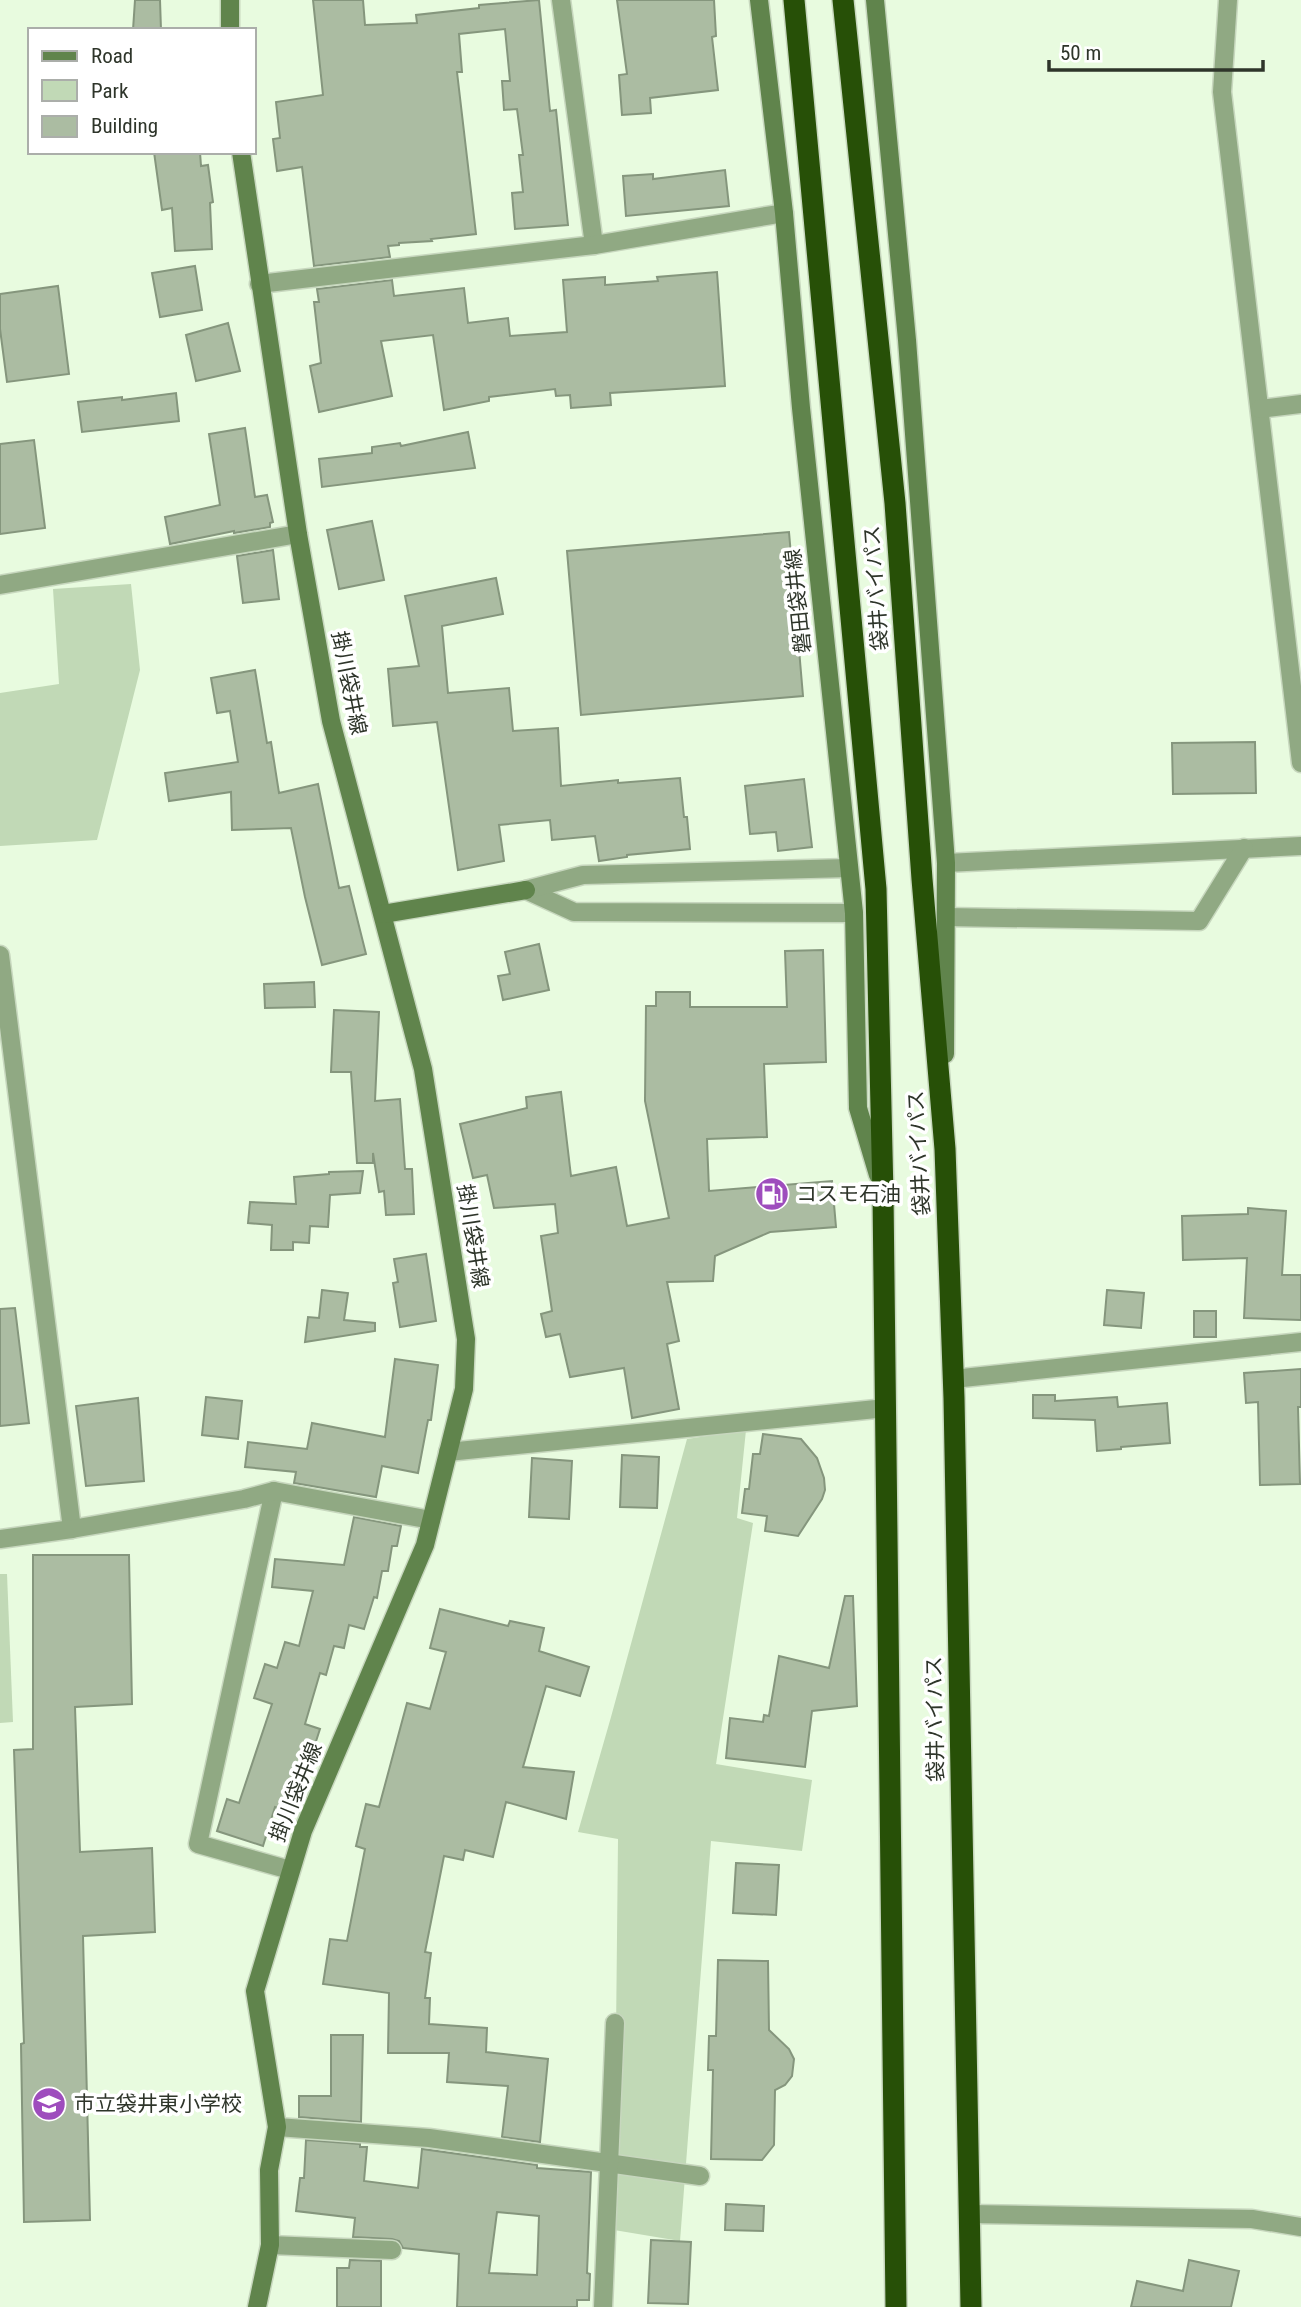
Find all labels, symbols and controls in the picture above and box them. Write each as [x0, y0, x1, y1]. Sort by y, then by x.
legend [28, 28, 256, 154]
scale bar [1049, 28, 1262, 72]
text: 50 m [1060, 41, 1101, 65]
text: Road [91, 44, 133, 68]
text: Park [91, 79, 129, 103]
text: Building [91, 114, 158, 138]
street label: 袋井バイパス [860, 525, 892, 651]
street label: 磐田袋井線 [781, 548, 815, 654]
street label: 掛川袋井線 [327, 629, 371, 737]
street label: 袋井バイパス [904, 1090, 934, 1216]
fuel station icon: コスモ石油 [753, 1175, 791, 1213]
street label: 掛川袋井線 [453, 1182, 493, 1290]
place label: コスモ石油 [796, 1182, 901, 1206]
street label: 袋井バイパス [922, 1656, 948, 1782]
street label: 掛川袋井線 [265, 1739, 327, 1845]
school or university icon: 市立袋井東小学校 [30, 2085, 68, 2123]
place label: 市立袋井東小学校 [74, 2092, 242, 2116]

